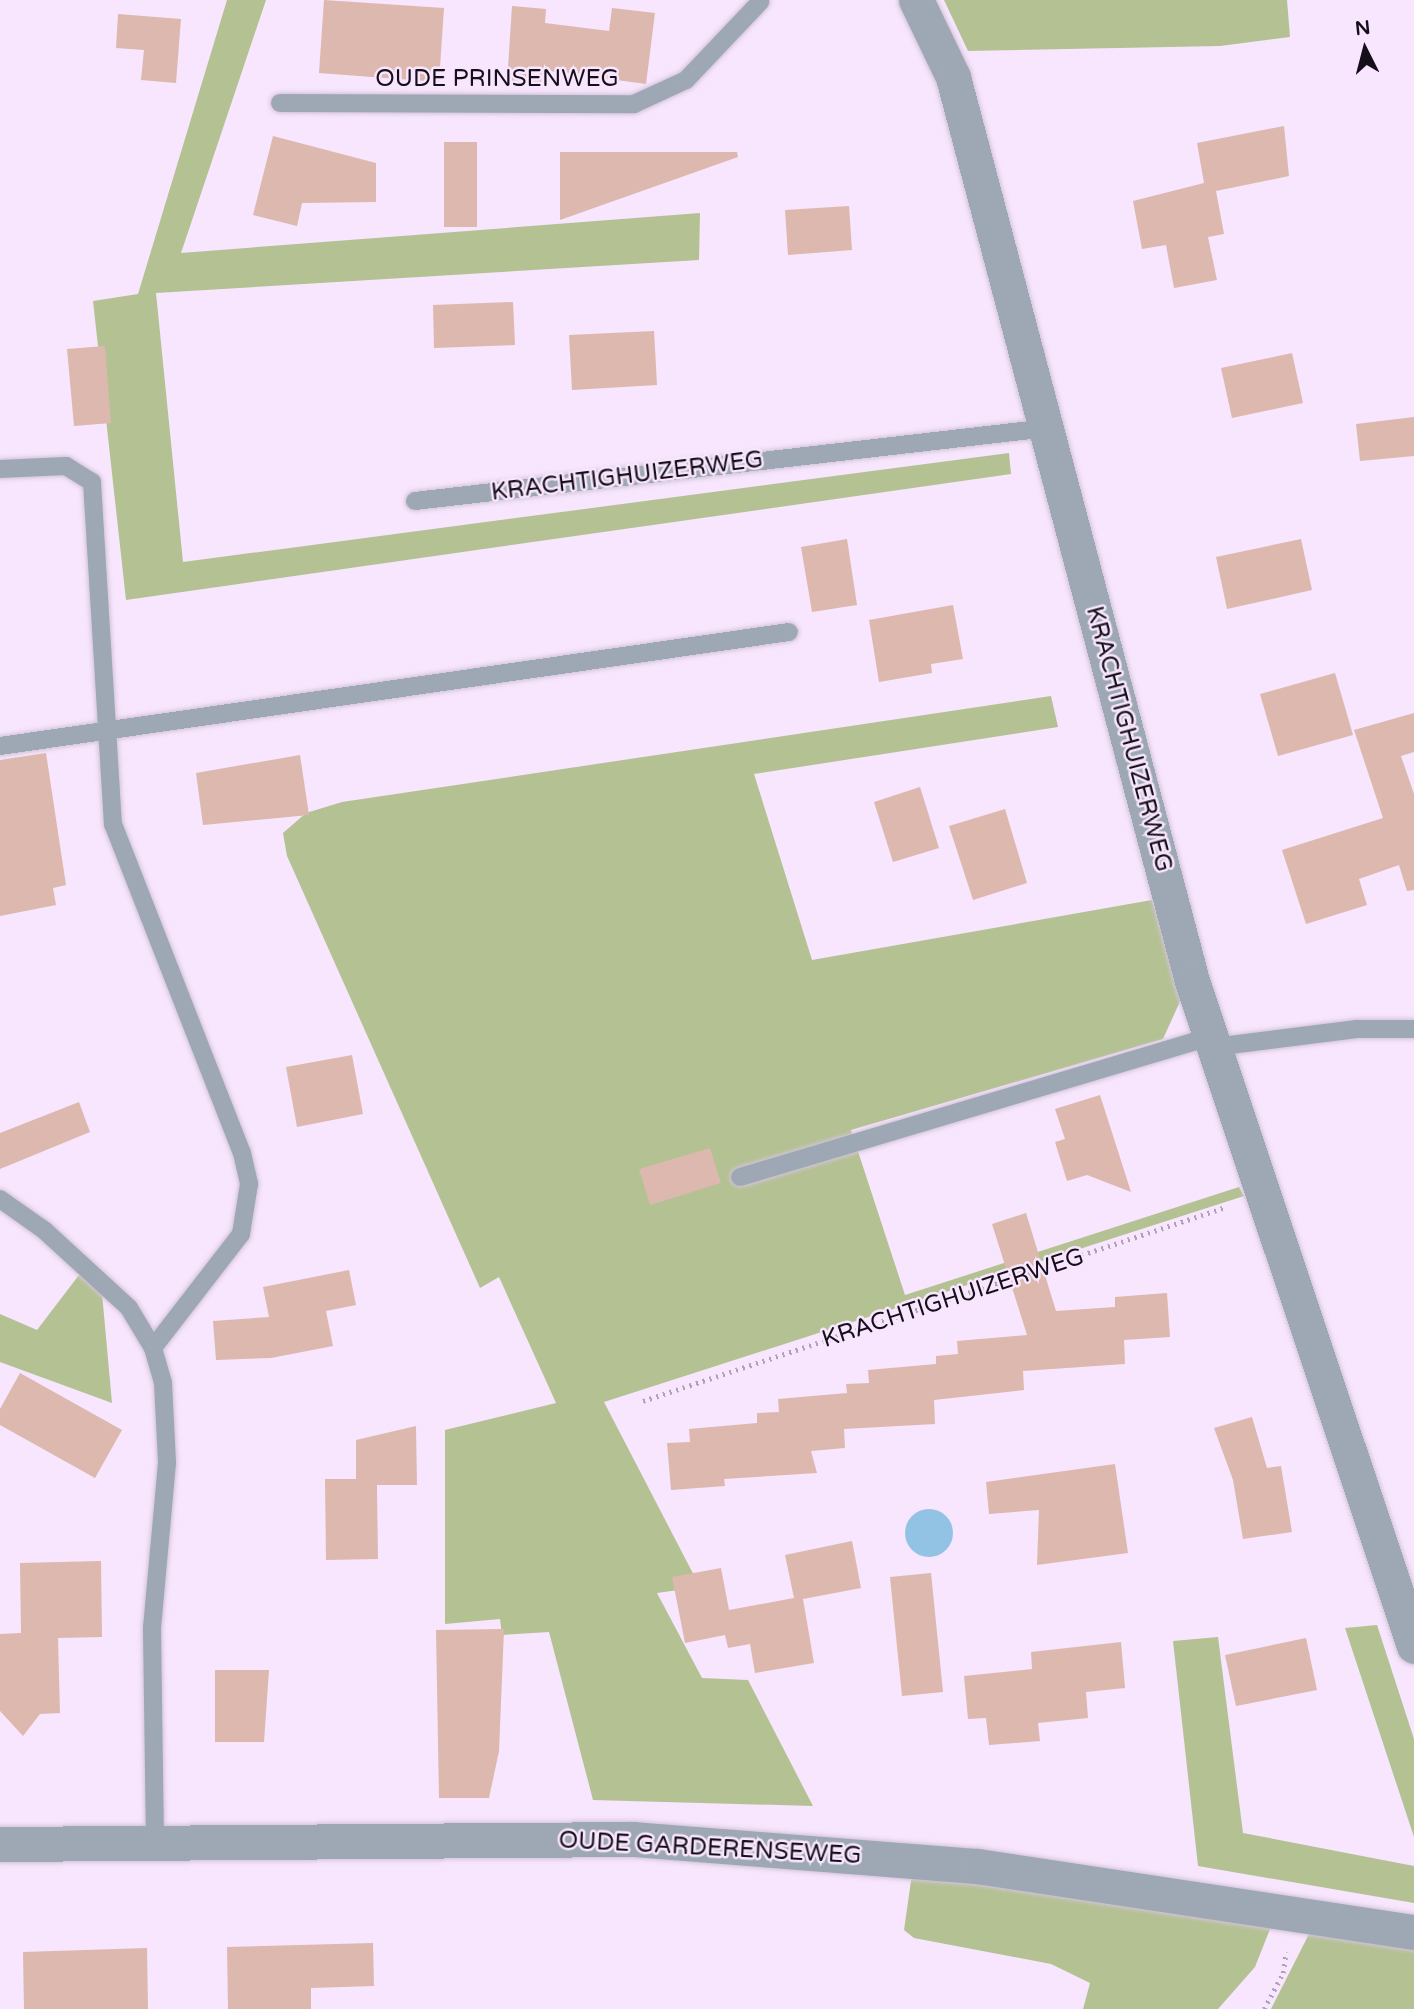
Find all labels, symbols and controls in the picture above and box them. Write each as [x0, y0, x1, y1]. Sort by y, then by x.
north arrow [1330, 14, 1400, 84]
text: N [1354, 16, 1372, 40]
street label: OUDE PRINSENWEG [375, 65, 619, 93]
street label: KRACHTIGHUIZERWEG [489, 445, 765, 507]
street label: KRACHTIGHUIZERWEG [1080, 603, 1178, 875]
street label: KRACHTIGHUIZERWEG [818, 1242, 1088, 1354]
street label: OUDE GARDERENSEWEG [558, 1826, 862, 1870]

